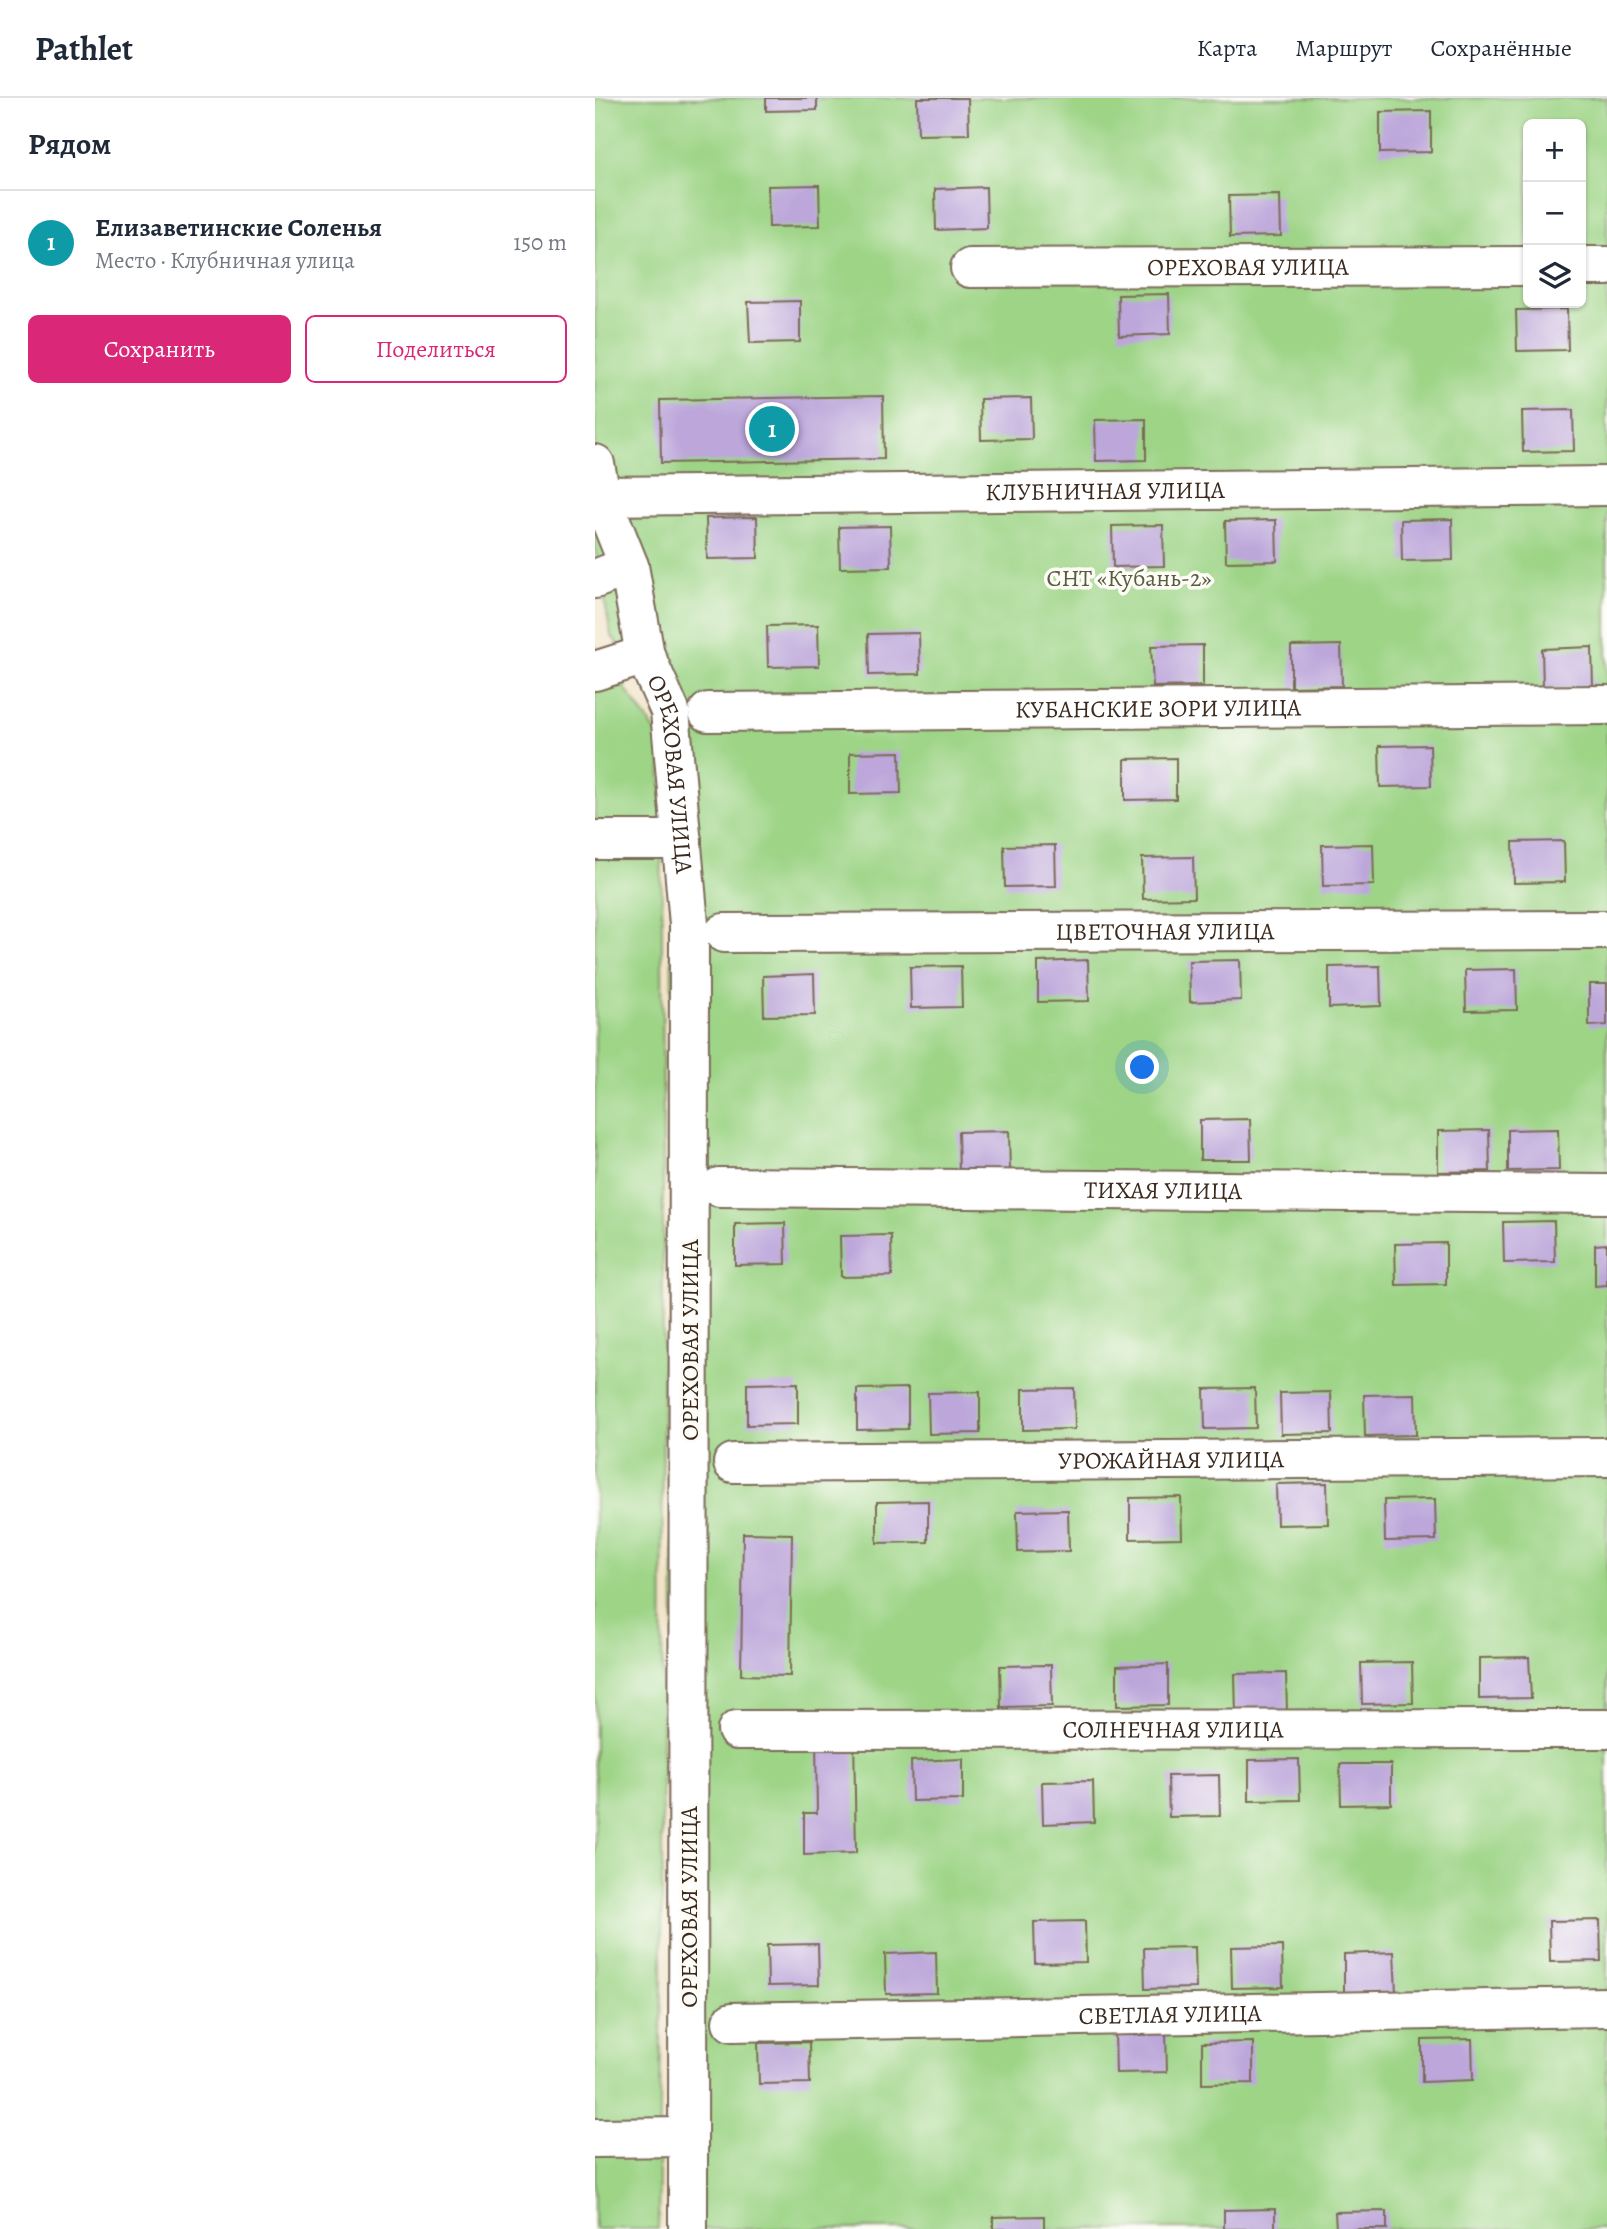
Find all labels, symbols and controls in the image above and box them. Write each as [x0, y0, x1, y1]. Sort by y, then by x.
text: Pathlet [35, 26, 133, 71]
text: Карта [1197, 32, 1257, 64]
text: Маршрут [1295, 32, 1393, 64]
text: Сохранённые [1431, 32, 1572, 64]
map controls [1523, 119, 1586, 308]
button: + [1523, 119, 1586, 182]
text: Рядом [28, 124, 111, 164]
button: − [1523, 182, 1586, 245]
text: Елизаветинские Соленья [95, 210, 382, 245]
text: 1 [47, 227, 55, 258]
text: 150 m [513, 227, 567, 258]
text: Место · Клубничная улица [95, 245, 355, 276]
button: layers [1523, 245, 1586, 308]
street label: ОРЕХОВАЯ УЛИЦА [1147, 251, 1350, 283]
button: Сохранить [28, 315, 291, 383]
button: Поделиться [305, 315, 567, 383]
pin: 1 [749, 403, 795, 455]
street label: КЛУБНИЧНАЯ УЛИЦА [985, 474, 1226, 508]
park label: СНТ «Кубань-2» [1046, 562, 1212, 594]
street label: ОРЕХОВАЯ УЛИЦА [640, 669, 701, 876]
street label: КУБАНСКИЕ ЗОРИ УЛИЦА [1015, 691, 1302, 726]
street label: ЦВЕТОЧНАЯ УЛИЦА [1056, 915, 1275, 948]
your location [1125, 1050, 1159, 1084]
street label: ТИХАЯ УЛИЦА [1084, 1174, 1243, 1207]
street label: ОРЕХОВАЯ УЛИЦА [674, 1238, 706, 1441]
street label: УРОЖАЙНАЯ УЛИЦА [1058, 1443, 1285, 1477]
street label: СОЛНЕЧНАЯ УЛИЦА [1062, 1713, 1285, 1746]
street label: ОРЕХОВАЯ УЛИЦА [673, 1805, 705, 2008]
street label: СВЕТЛАЯ УЛИЦА [1078, 1997, 1263, 2032]

